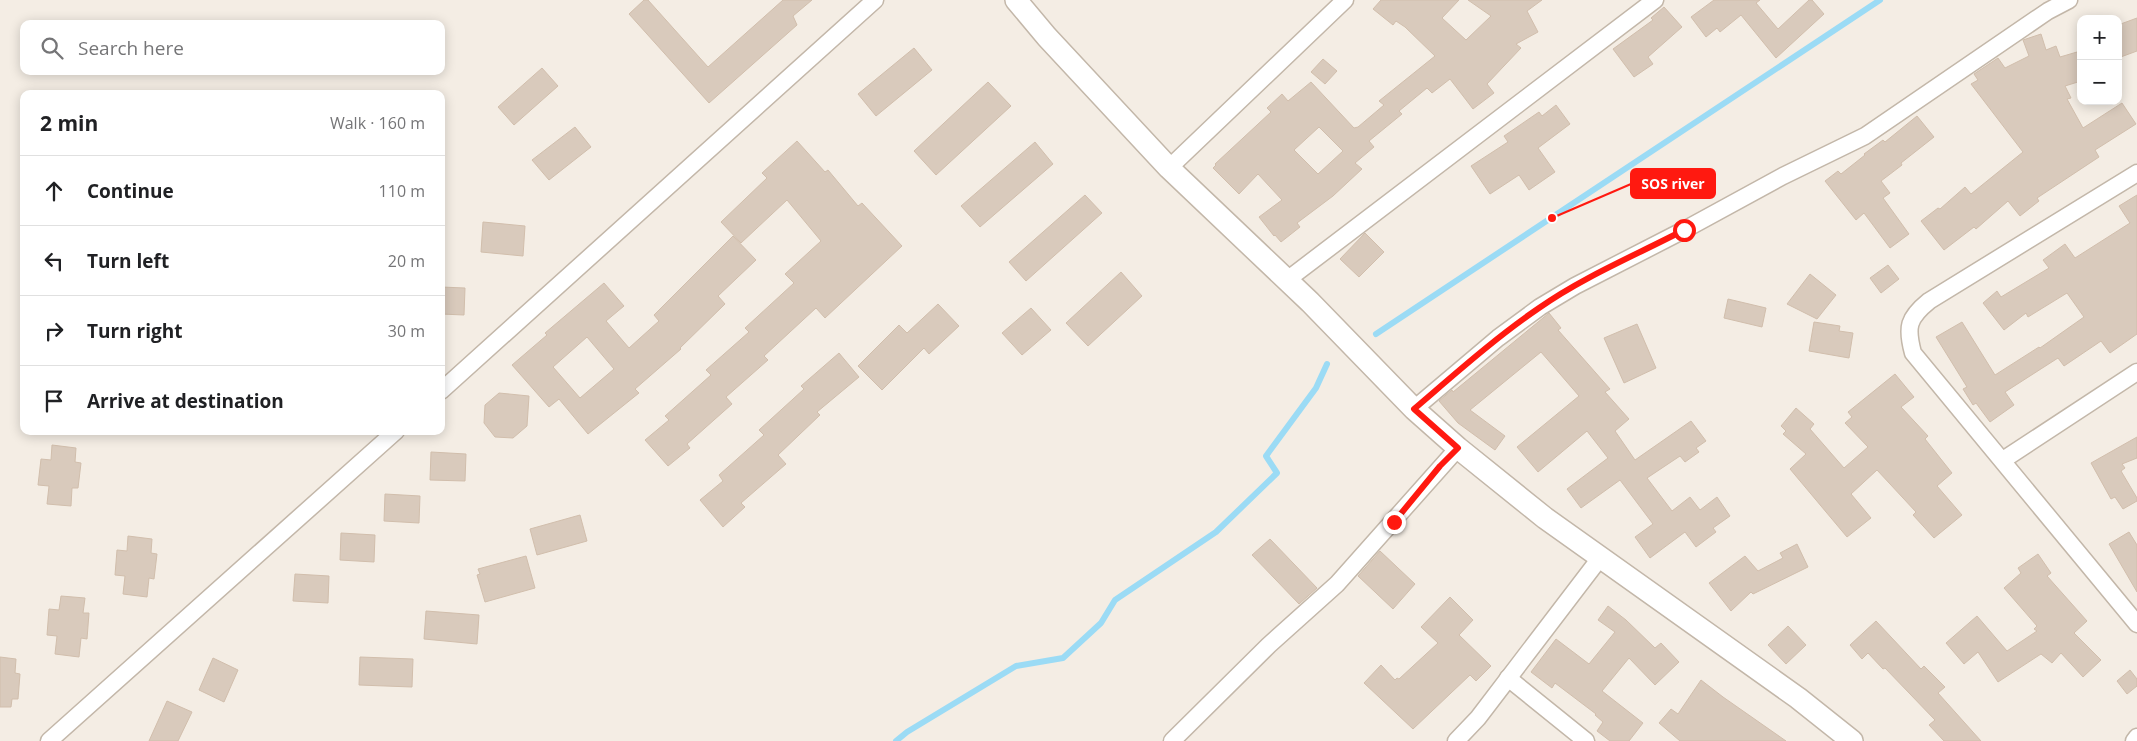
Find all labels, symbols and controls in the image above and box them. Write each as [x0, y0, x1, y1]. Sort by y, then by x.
map controls [2077, 15, 2122, 105]
button: + [2077, 15, 2122, 60]
search box [20, 20, 445, 75]
icon: search [38, 34, 66, 62]
text: Search here [78, 35, 184, 61]
button: − [2077, 60, 2122, 105]
text: 2 min [40, 109, 98, 137]
text: Walk · 160 m [330, 112, 425, 134]
callout: SOS river [1631, 169, 1715, 198]
text: SOS river [1641, 174, 1705, 193]
icon: ahead [40, 177, 68, 205]
text: Continue [87, 178, 174, 204]
text: 110 m [379, 180, 425, 202]
route start [1673, 219, 1696, 242]
icon: left [40, 247, 68, 275]
text: Turn left [87, 248, 169, 274]
text: 20 m [388, 250, 425, 272]
icon: right [40, 317, 68, 345]
text: Turn right [87, 318, 182, 344]
text: 30 m [388, 320, 425, 342]
icon: arrive [40, 387, 68, 415]
text: Arrive at destination [87, 388, 284, 414]
route end [1383, 511, 1406, 534]

